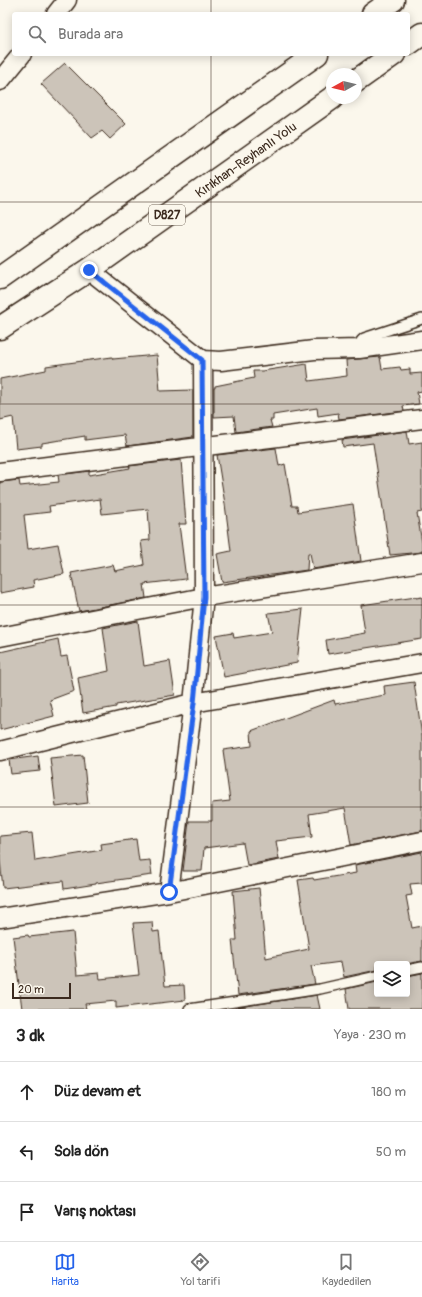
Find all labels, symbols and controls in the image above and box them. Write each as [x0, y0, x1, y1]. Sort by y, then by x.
search box [12, 12, 410, 56]
icon: search [26, 23, 48, 45]
text: Burada ara [58, 25, 123, 44]
north arrow [326, 68, 362, 104]
street label: Kırıkhan-Reyhanlı Yolu [192, 119, 300, 201]
road number: D827 [149, 205, 185, 225]
route end [80, 261, 98, 279]
route start [160, 883, 178, 901]
map controls [374, 961, 410, 997]
button: layers [374, 961, 410, 997]
scale bar [12, 981, 71, 1000]
text: 20 m [18, 983, 44, 996]
text: 3 dk [16, 1025, 45, 1046]
text: Yaya · 230 m [334, 1027, 406, 1043]
icon: ahead [16, 1081, 38, 1103]
text: Düz devam et [54, 1082, 141, 1101]
text: 180 m [371, 1084, 406, 1100]
icon: left [16, 1141, 38, 1163]
text: Sola dön [54, 1142, 109, 1161]
text: 50 m [376, 1144, 406, 1160]
icon: arrive [16, 1201, 38, 1223]
text: Varış noktası [54, 1202, 136, 1221]
tab: Harita [51, 1251, 79, 1288]
tab: Yol tarifi [181, 1251, 220, 1288]
tab: Kaydedilen [322, 1251, 371, 1288]

